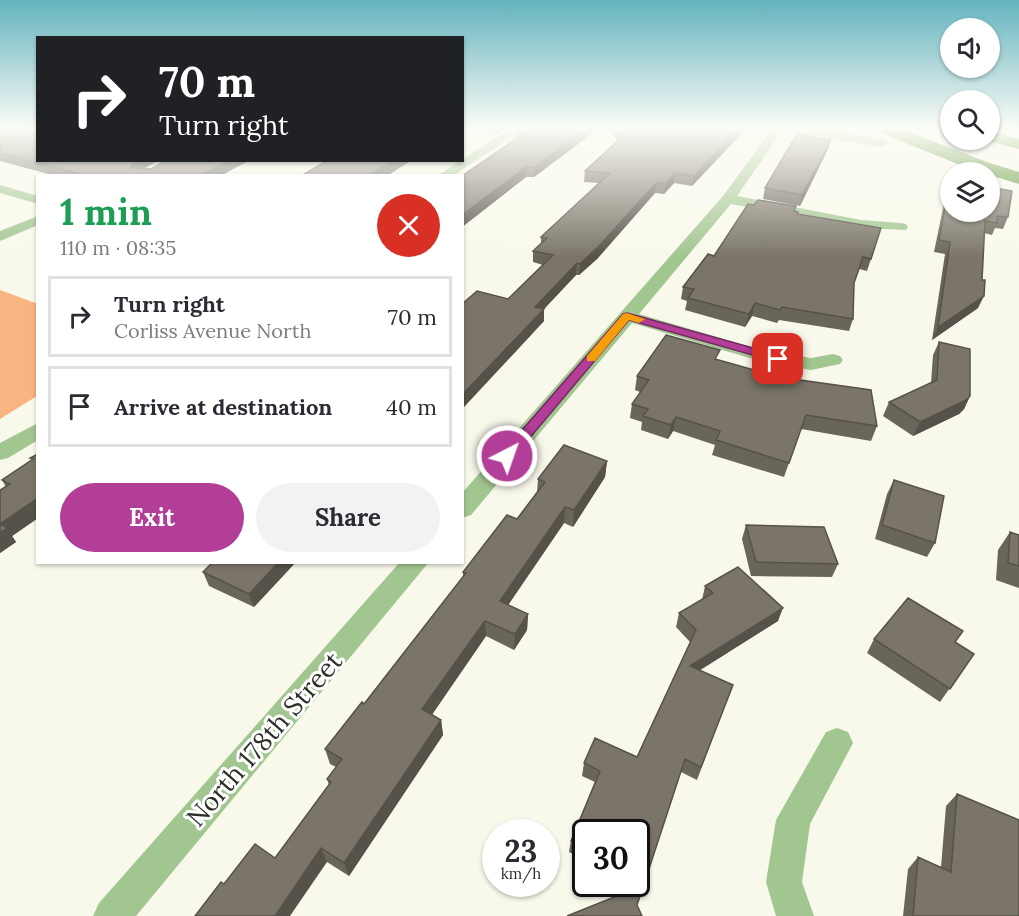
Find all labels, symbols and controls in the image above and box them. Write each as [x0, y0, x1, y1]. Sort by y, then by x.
map controls [940, 18, 1000, 222]
button: sound [940, 18, 1000, 78]
text: 70 m [159, 55, 255, 109]
icon: right [60, 60, 138, 138]
button: search [940, 90, 1000, 150]
text: Turn right [159, 108, 288, 142]
button: layers [940, 162, 1000, 222]
text: 1 min [60, 189, 152, 235]
button: close [377, 194, 440, 257]
text: 110 m · 08:35 [60, 235, 176, 260]
text: Turn right [114, 290, 225, 318]
icon: right [63, 300, 96, 333]
text: 70 m [388, 303, 437, 331]
text: Corliss Avenue North [114, 318, 312, 343]
pin [752, 333, 803, 384]
icon: arrive [761, 342, 794, 375]
icon: arrive [63, 390, 96, 423]
text: Arrive at destination [114, 393, 332, 421]
text: 40 m [386, 393, 437, 421]
position arrow [475, 424, 539, 488]
button: Exit [60, 483, 244, 552]
button: Share [256, 483, 440, 552]
street label: North 178th Street [179, 645, 349, 833]
speed limit sign: 30 [572, 819, 650, 897]
text: 23 [505, 832, 537, 870]
text: km/h [501, 864, 541, 883]

